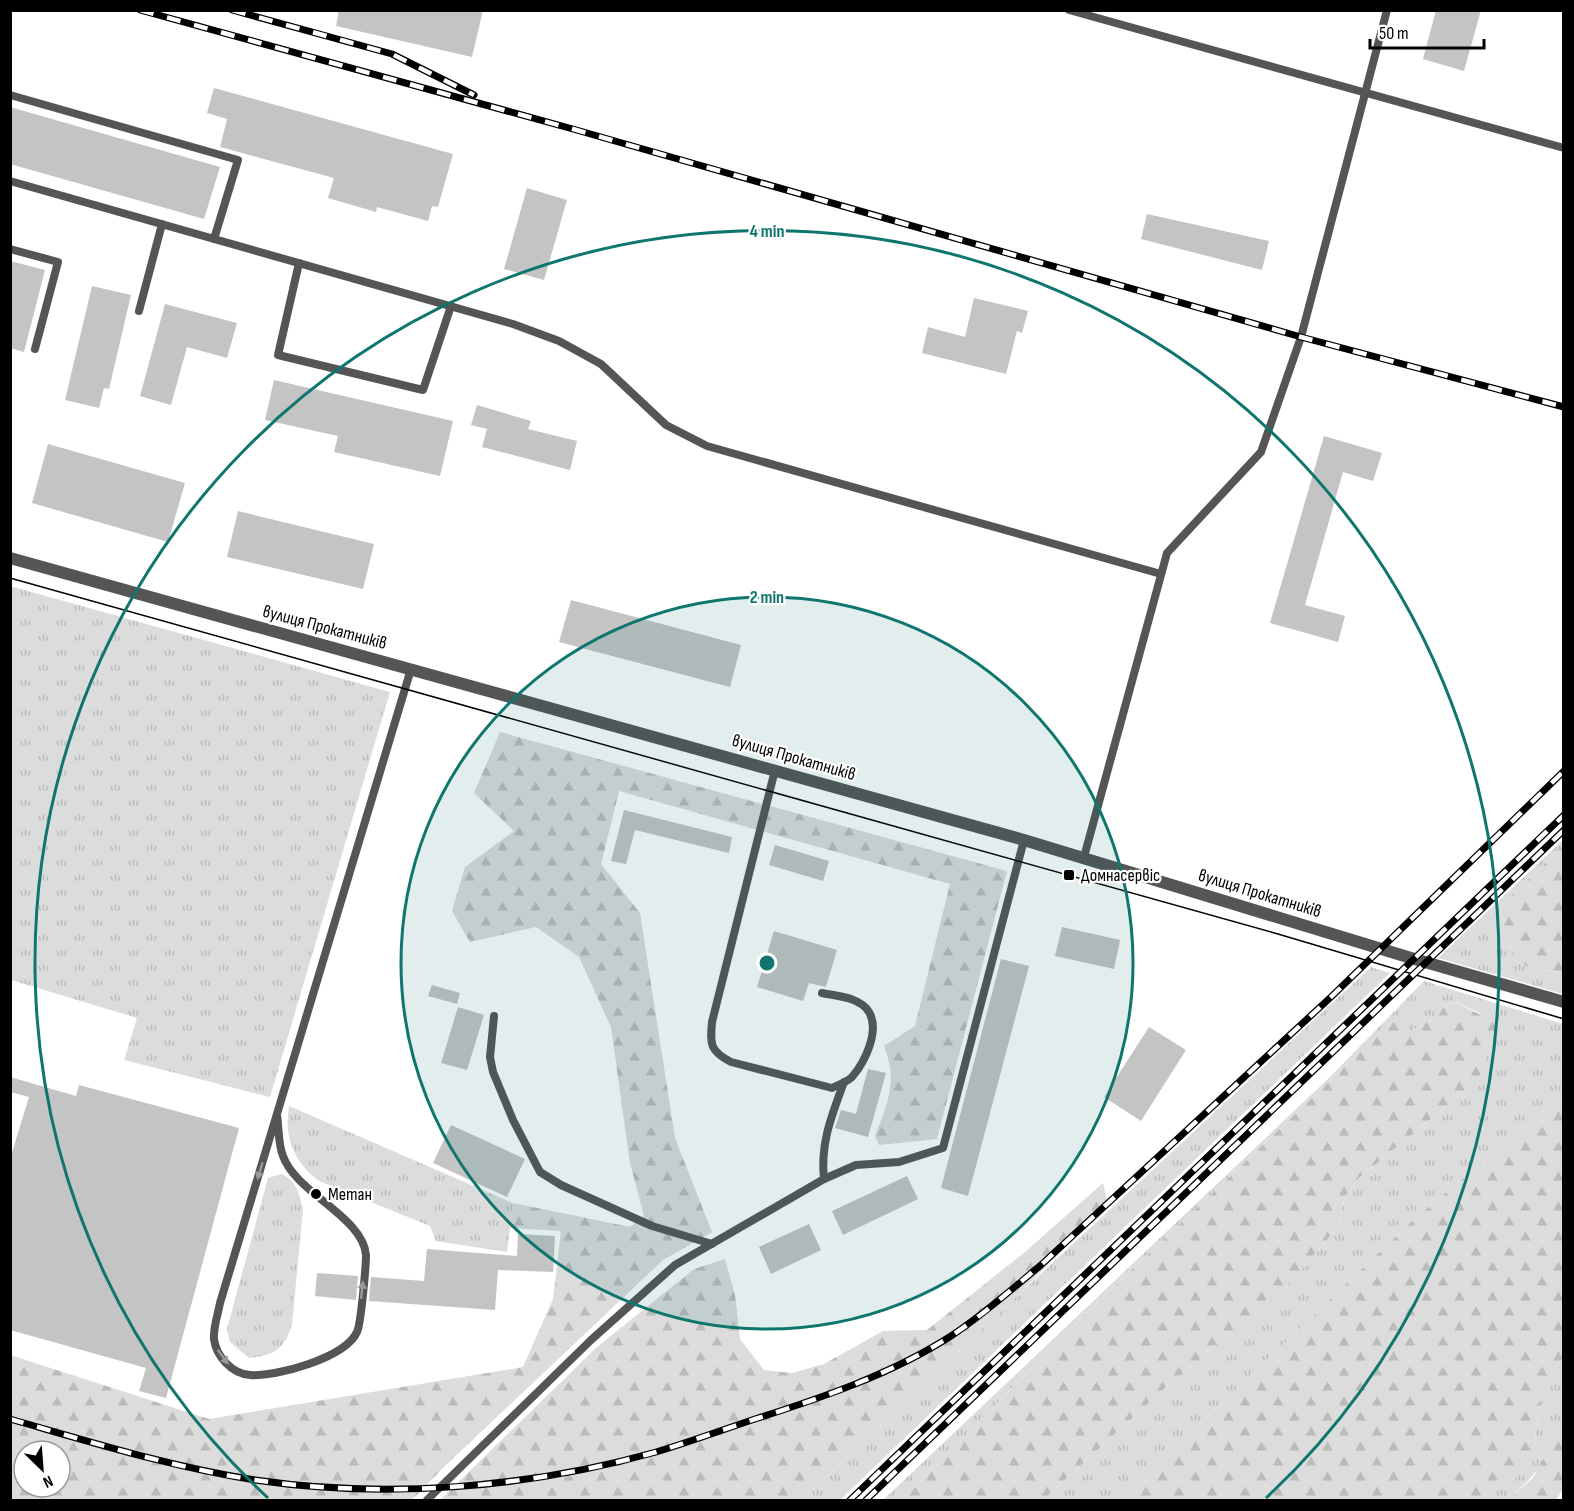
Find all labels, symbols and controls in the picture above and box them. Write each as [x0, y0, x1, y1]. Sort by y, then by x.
scale bar [1370, 12, 1484, 50]
text: 50 m [1379, 23, 1409, 44]
text: 4 min [750, 221, 784, 242]
text: 2 min [750, 587, 784, 608]
street label: вулиця Прокатників [261, 601, 389, 654]
street label: вулиця Прокатників [730, 730, 858, 785]
place label: Домнасервіс [1081, 865, 1160, 886]
street label: вулиця Прокатників [1196, 865, 1324, 922]
marker: Домнасервіс [1062, 868, 1076, 882]
centre of rings [757, 953, 777, 973]
one-way arrow [255, 1162, 264, 1180]
place label: Метан [328, 1184, 372, 1205]
marker: Метан [309, 1187, 323, 1201]
one-way arrow [357, 1281, 367, 1300]
one-way arrow [217, 1349, 229, 1365]
north arrow [12, 1439, 72, 1499]
text: N [40, 1471, 56, 1492]

